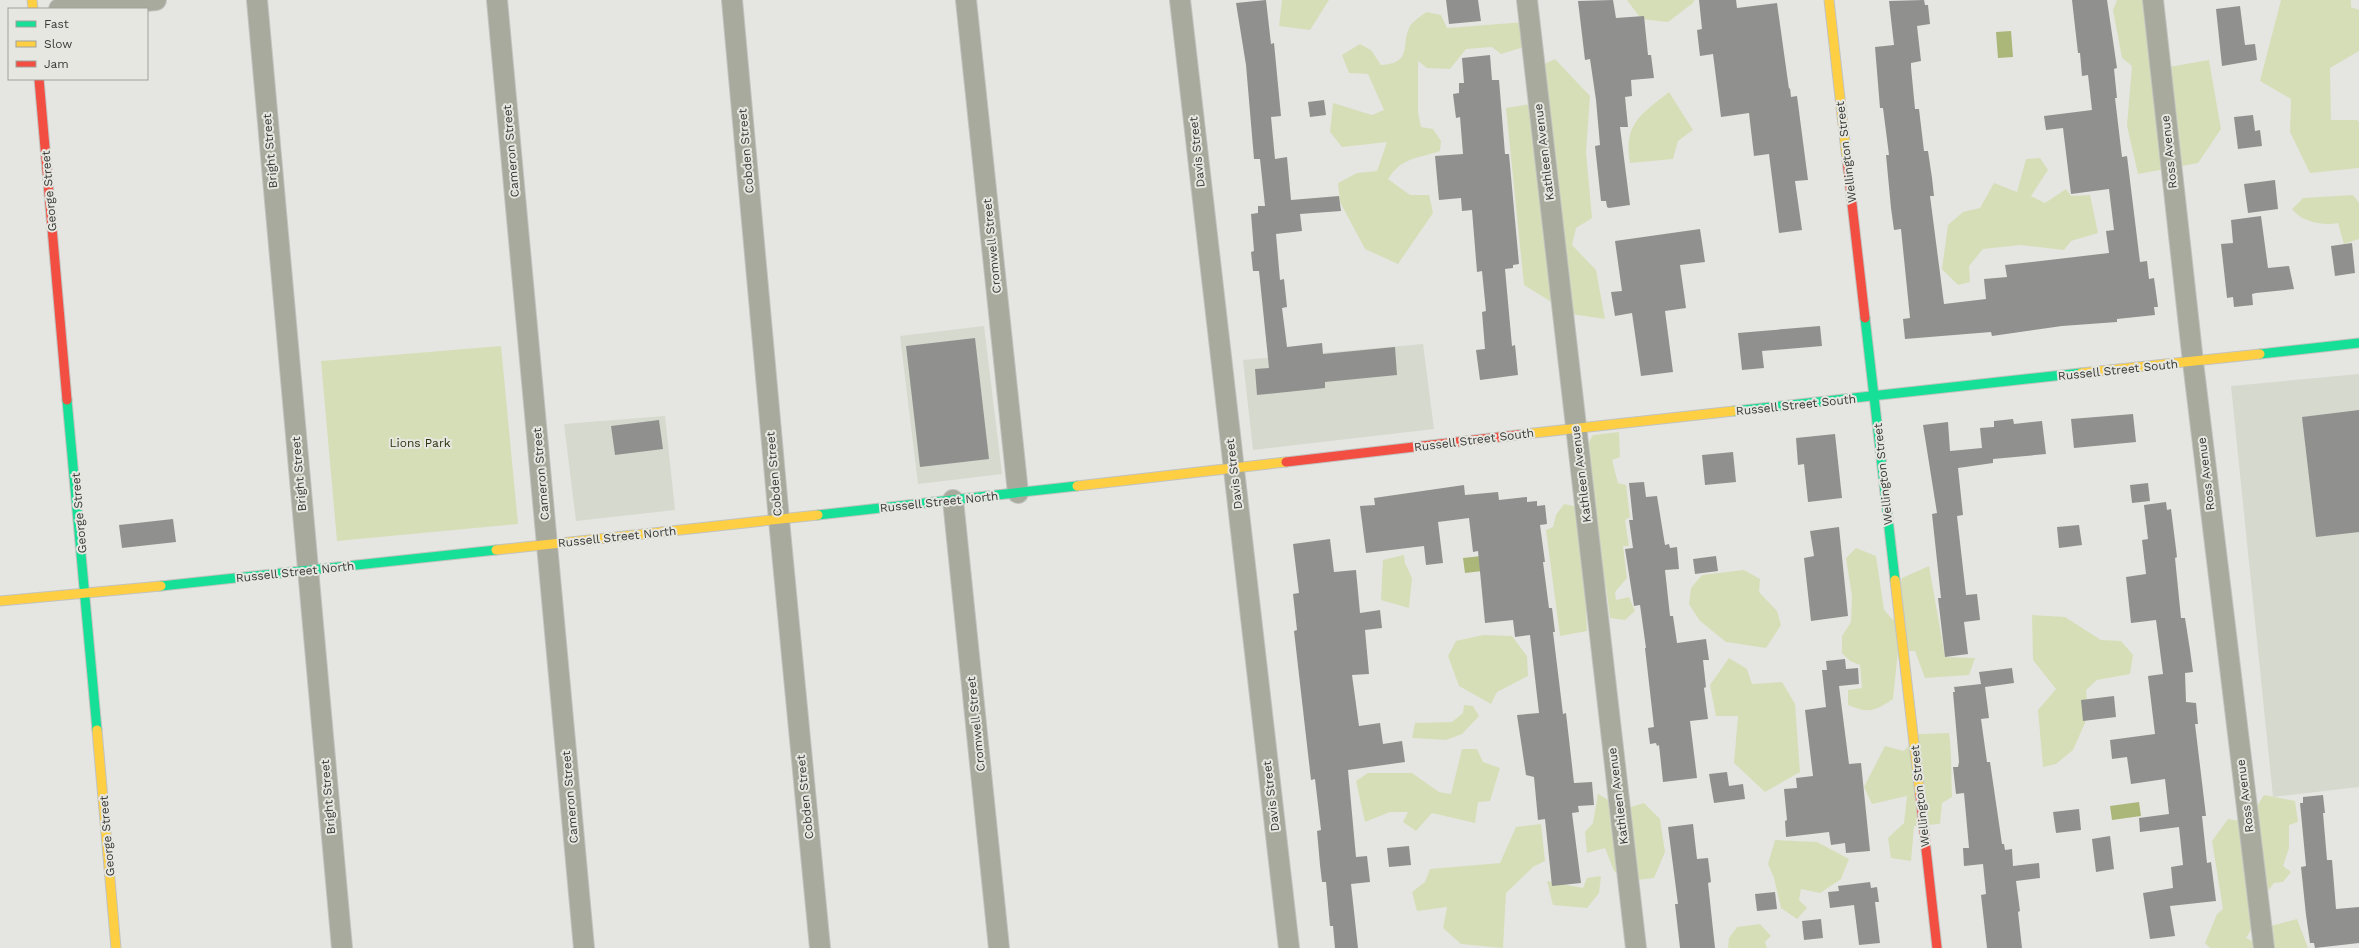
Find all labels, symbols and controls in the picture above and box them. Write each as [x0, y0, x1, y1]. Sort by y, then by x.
legend [8, 8, 148, 80]
text: Fast [44, 17, 69, 31]
text: Slow [44, 37, 72, 51]
text: Jam [44, 57, 69, 71]
street label: Wellington Street [1833, 100, 1859, 204]
street label: Kathleen Avenue [1531, 103, 1557, 201]
street label: Cameron Street [500, 104, 522, 198]
street label: Cobden Street [735, 108, 757, 194]
street label: Bright Street [260, 113, 280, 189]
street label: Ross Avenue [2158, 115, 2180, 189]
street label: Davis Street [1186, 116, 1208, 188]
street label: George Street [38, 150, 60, 232]
street label: Cromwell Street [980, 198, 1004, 294]
street label: Russell Street South [2057, 357, 2179, 383]
street label: Russell Street South [1735, 392, 1857, 418]
street label: Wellington Street [1871, 422, 1895, 526]
street label: Kathleen Avenue [1568, 425, 1594, 523]
street label: Russell Street South [1413, 426, 1535, 454]
street label: Cameron Street [530, 427, 552, 521]
street label: Cobden Street [763, 431, 785, 517]
street label: Bright Street [289, 436, 309, 512]
park label: Lions Park [389, 436, 451, 450]
street label: Ross Avenue [2195, 437, 2217, 511]
street label: Davis Street [1223, 438, 1245, 510]
street label: George Street [68, 472, 90, 554]
street label: Russell Street North [879, 489, 999, 515]
street label: Russell Street North [557, 524, 677, 550]
street label: Russell Street North [235, 559, 355, 585]
street label: Cromwell Street [964, 676, 988, 772]
street label: Wellington Street [1908, 744, 1932, 848]
street label: Kathleen Avenue [1605, 747, 1631, 845]
street label: Cameron Street [559, 750, 581, 844]
street label: Cobden Street [794, 754, 816, 840]
street label: Bright Street [318, 759, 338, 835]
street label: Ross Avenue [2234, 759, 2256, 833]
street label: Davis Street [1260, 760, 1282, 832]
street label: George Street [96, 795, 118, 877]

